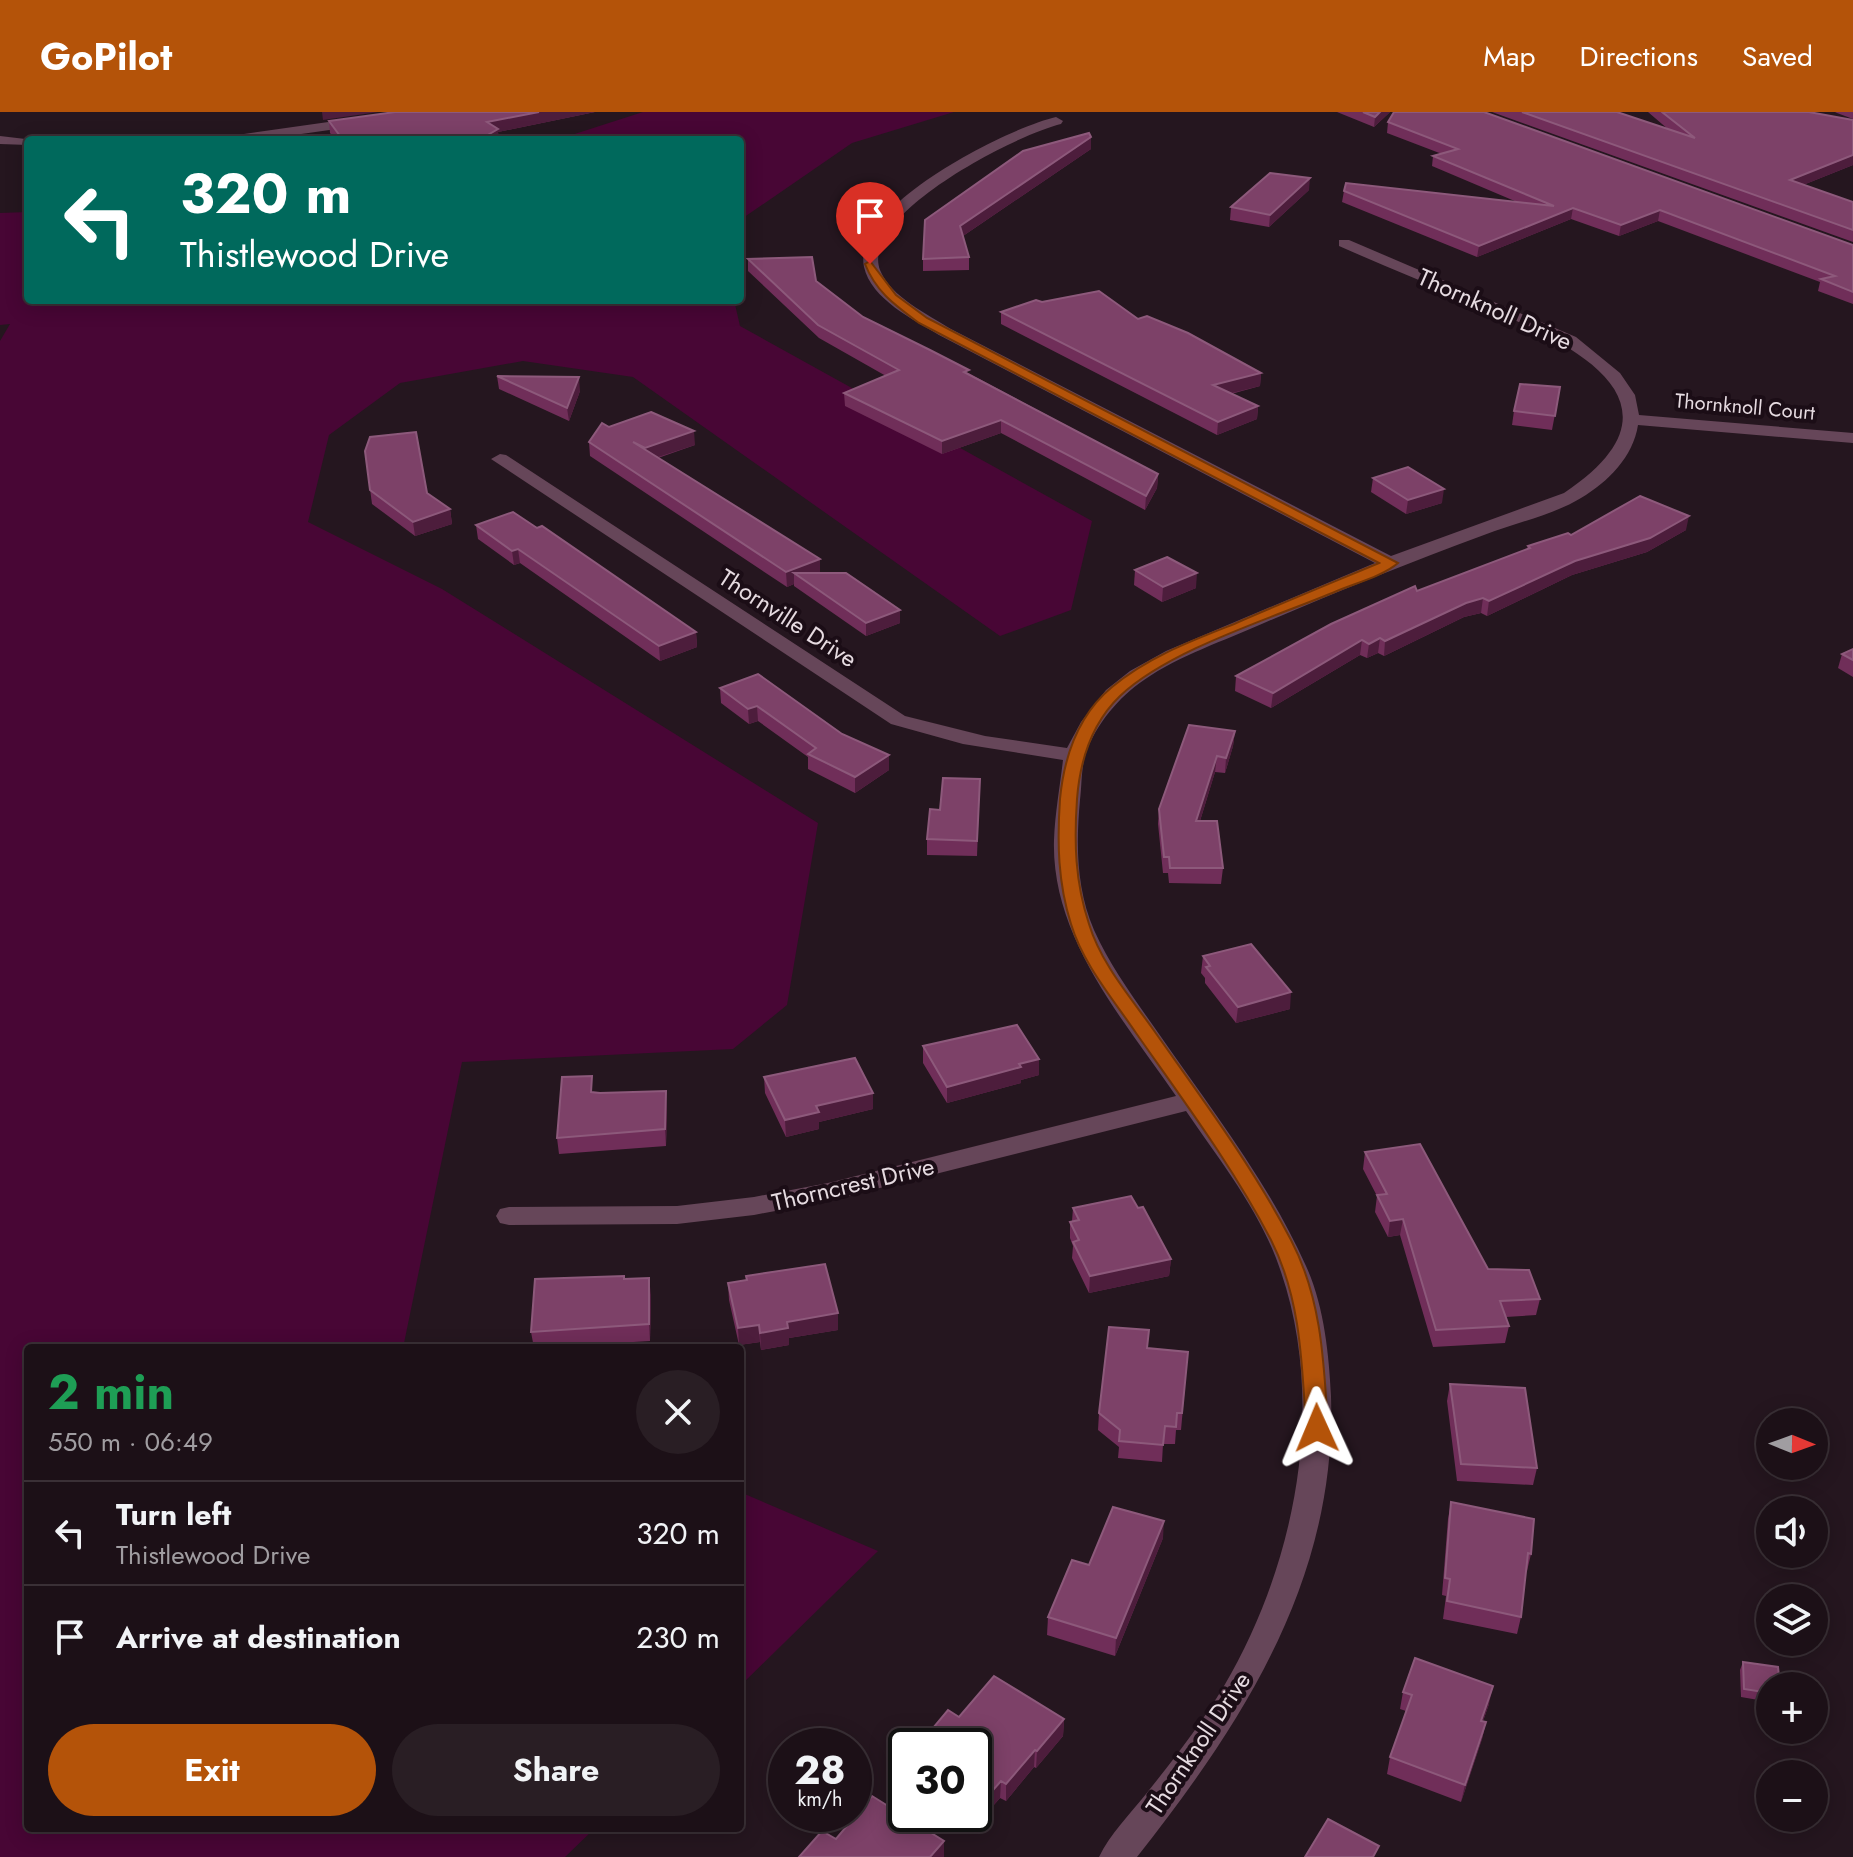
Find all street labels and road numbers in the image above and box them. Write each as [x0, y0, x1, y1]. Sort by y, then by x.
street label: Thornknoll Drive [1412, 259, 1578, 359]
street label: Thornknoll Court [1674, 386, 1816, 428]
street label: Thornville Drive [712, 560, 864, 676]
street label: Thorncrest Drive [768, 1148, 938, 1220]
street label: Thornknoll Drive [1137, 1665, 1259, 1821]

